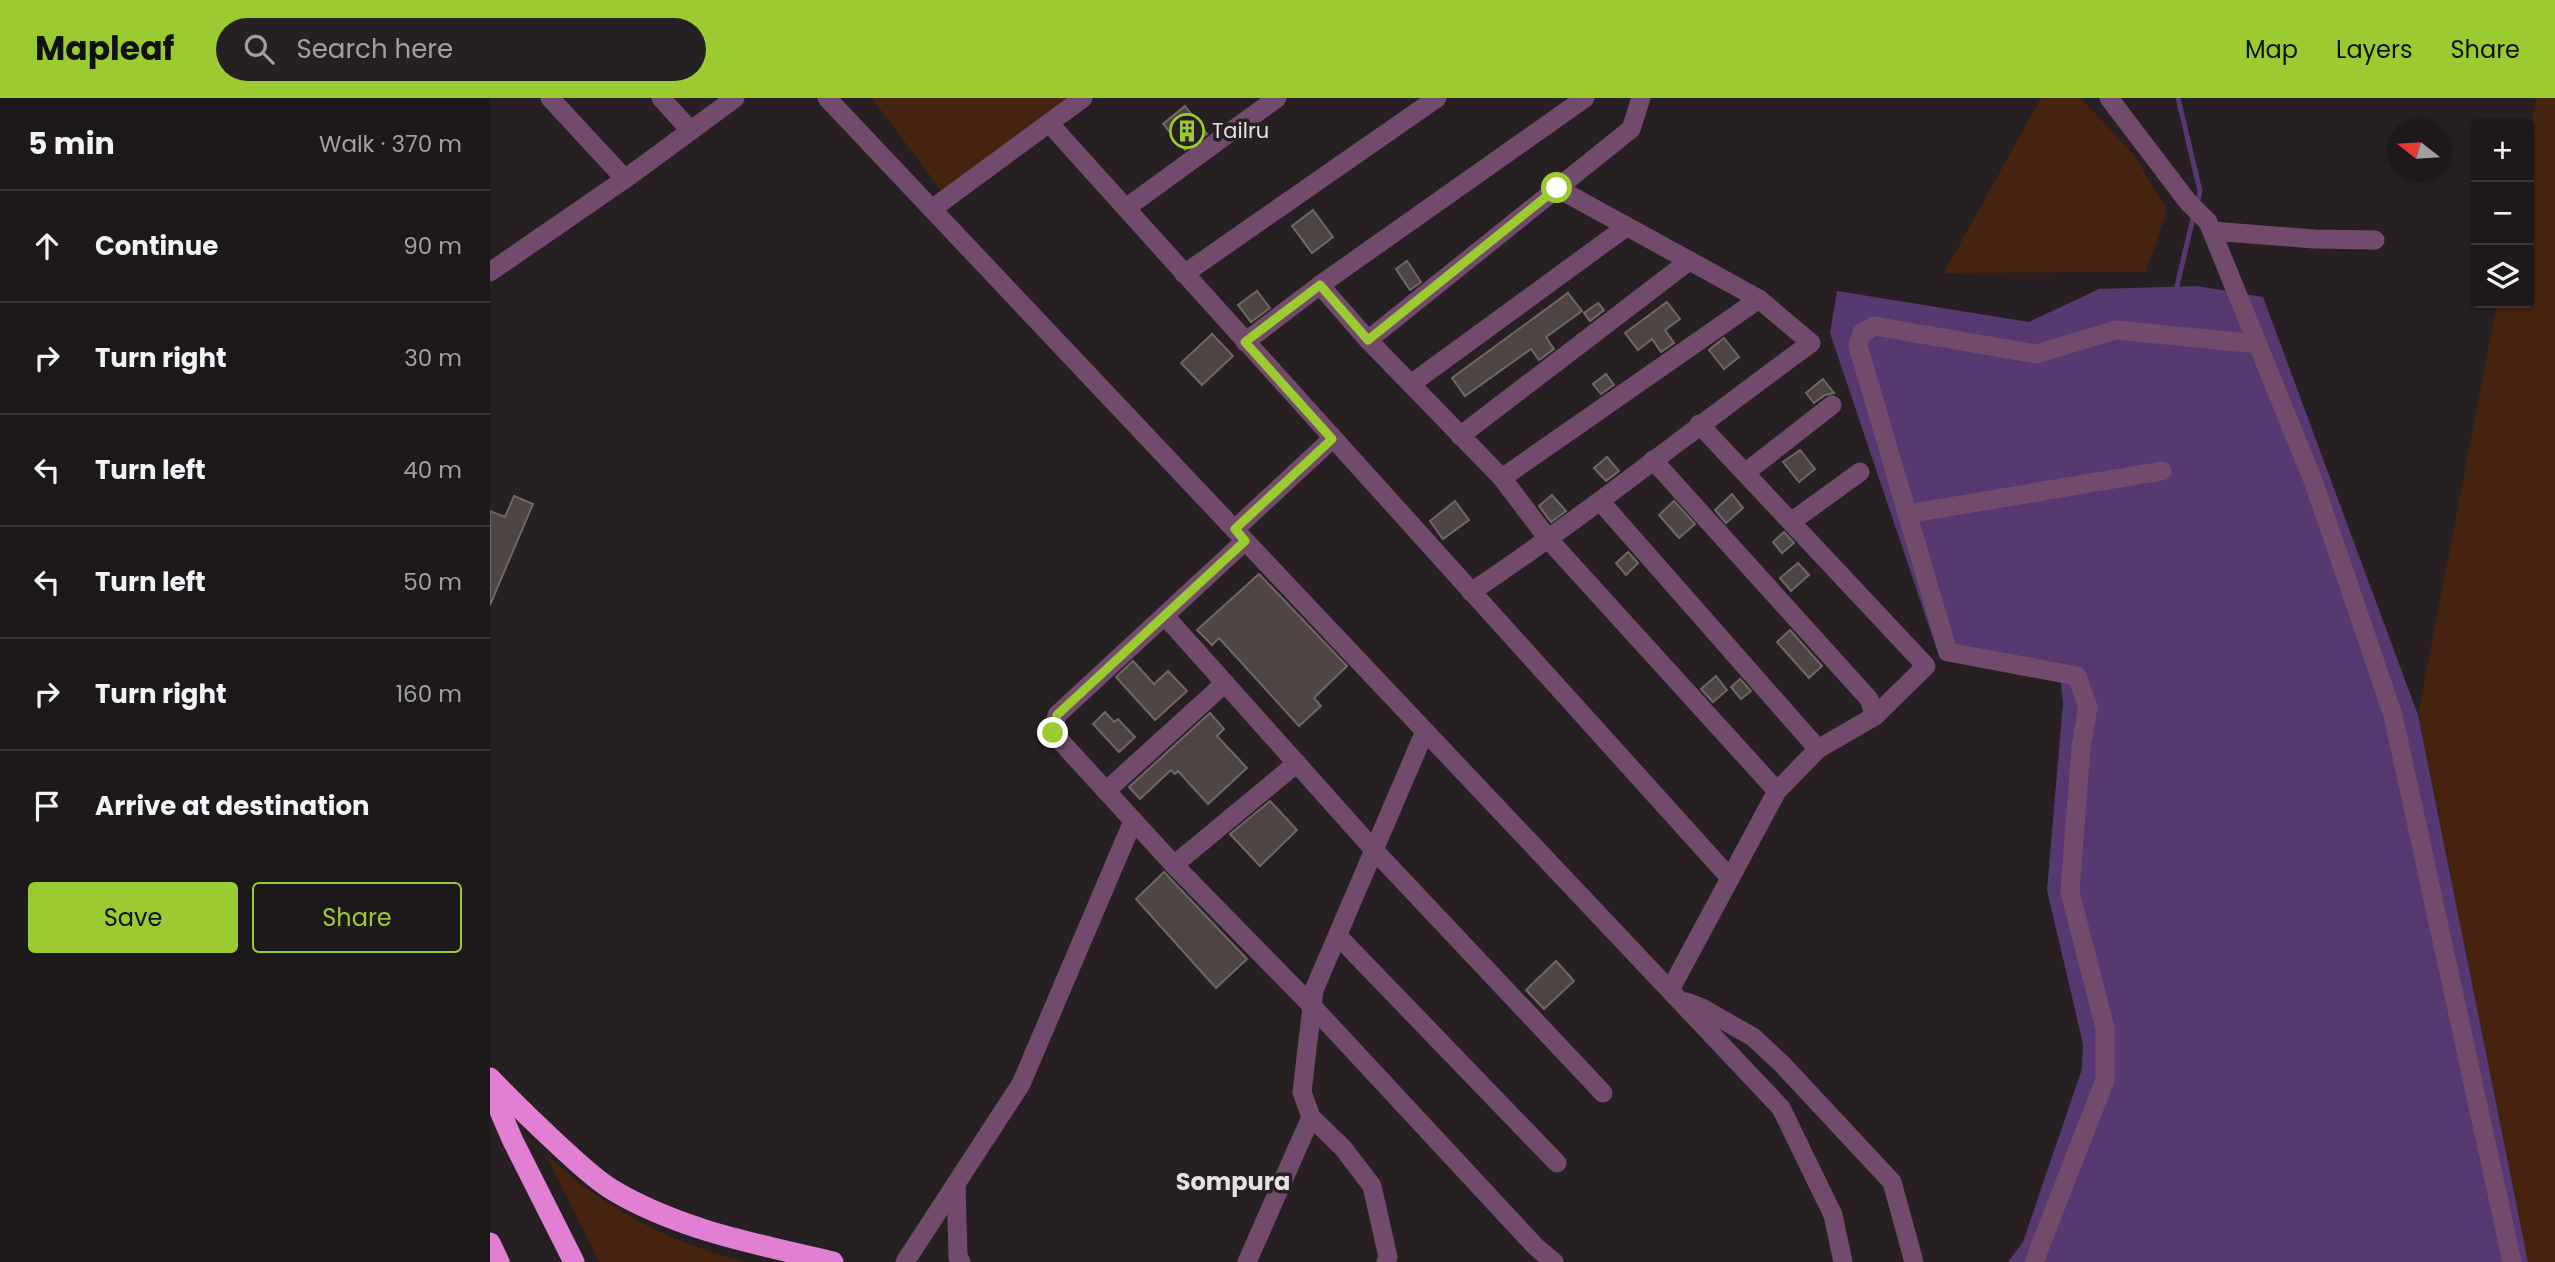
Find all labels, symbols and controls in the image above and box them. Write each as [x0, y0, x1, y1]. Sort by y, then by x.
search box [216, 18, 706, 81]
text: Mapleaf [35, 25, 174, 72]
icon: search [240, 30, 278, 68]
text: Search here [296, 31, 453, 67]
text: Map [2245, 33, 2298, 66]
text: Layers [2336, 33, 2412, 66]
text: Share [2450, 33, 2520, 66]
building icon: Tailru [1168, 112, 1206, 150]
place label: Tailru [1212, 116, 1269, 145]
north arrow [2387, 119, 2450, 182]
map controls [2471, 119, 2534, 308]
button: + [2471, 119, 2534, 182]
text: 5 min [28, 122, 115, 165]
text: Walk · 370 m [319, 128, 462, 160]
route start [1541, 172, 1572, 203]
button: − [2471, 182, 2534, 245]
icon: ahead [28, 227, 66, 265]
text: Continue [95, 228, 218, 264]
text: 90 m [403, 230, 462, 262]
button: layers [2471, 245, 2534, 308]
icon: right [28, 339, 66, 377]
text: Turn right [95, 340, 227, 376]
text: 30 m [404, 342, 462, 374]
icon: left [28, 451, 66, 489]
text: Turn left [95, 452, 206, 488]
text: 40 m [403, 454, 462, 486]
icon: left [28, 563, 66, 601]
text: Turn left [95, 564, 206, 600]
text: 50 m [403, 566, 462, 598]
icon: right [28, 675, 66, 713]
text: Turn right [95, 676, 227, 712]
text: 160 m [396, 678, 462, 710]
route end [1037, 717, 1068, 748]
icon: arrive [28, 787, 66, 825]
text: Arrive at destination [95, 788, 370, 824]
button: Save [28, 882, 238, 953]
button: Share [252, 882, 462, 953]
district label: Sompura [1176, 1165, 1290, 1198]

